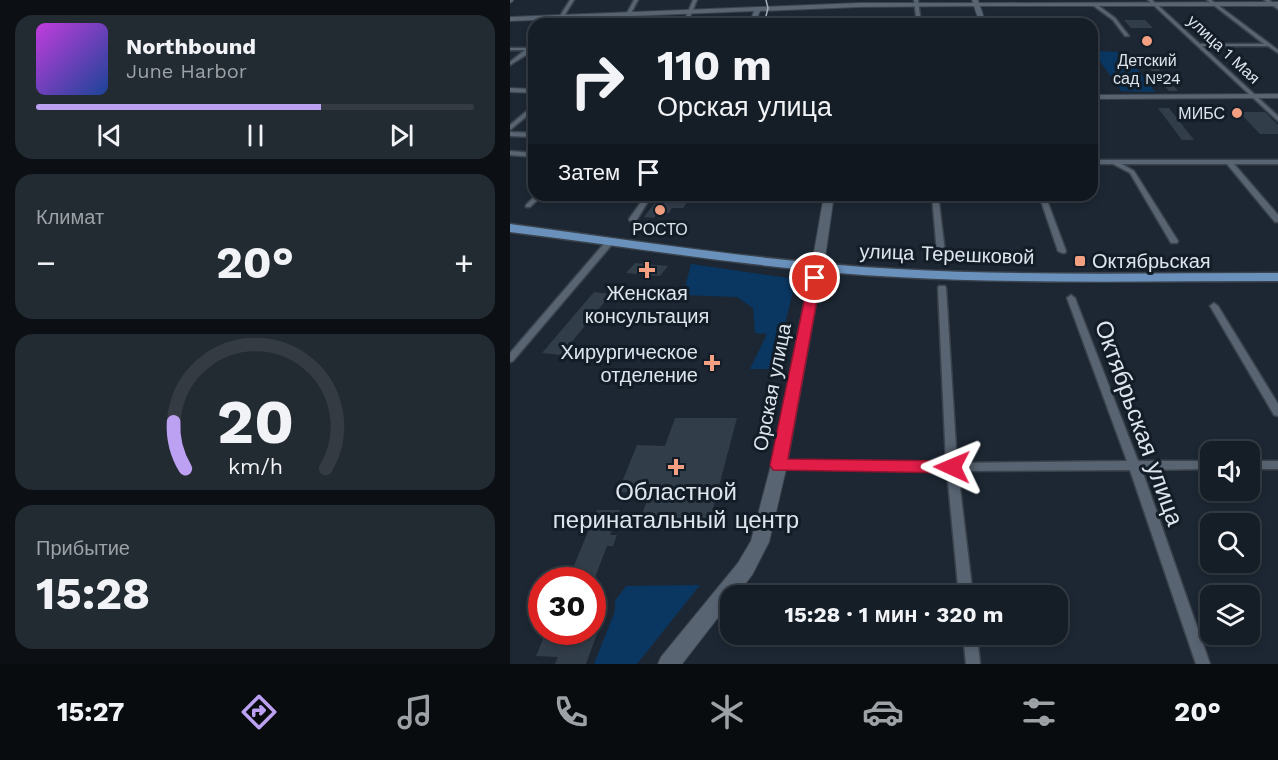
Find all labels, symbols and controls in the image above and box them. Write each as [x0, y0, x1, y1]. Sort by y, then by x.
street label: улица 1 Мая [1184, 11, 1264, 88]
text: Northbound [126, 34, 256, 59]
marker: Детский сад №24 [1140, 34, 1154, 48]
text: 110 m [657, 41, 772, 90]
icon: right [558, 42, 636, 120]
place label: Детский сад №24 [1113, 51, 1181, 88]
text: June Harbor [126, 59, 247, 83]
text: Орская улица [657, 91, 832, 123]
place label: МИБС [1178, 104, 1225, 123]
marker: МИБС [1230, 106, 1244, 120]
icon: previous [93, 119, 126, 152]
icon: pause [239, 119, 272, 152]
icon: next [385, 119, 418, 152]
icon: arrive [632, 156, 665, 189]
text: Затем [558, 160, 620, 185]
marker: РОСТО [653, 203, 667, 217]
text: Климат [36, 205, 104, 229]
place label: РОСТО [632, 220, 688, 239]
text: 20° [216, 236, 294, 289]
street label: улица Терешковой [859, 239, 1035, 269]
text: − [36, 243, 56, 282]
text: + [454, 243, 474, 282]
place label: Октябрьская [1092, 249, 1211, 273]
pin [789, 252, 840, 303]
marker: Октябрьская [1073, 254, 1087, 268]
marker: Женская консультация [638, 261, 656, 279]
icon: arrive [798, 261, 831, 294]
place label: Женская консультация [585, 281, 709, 328]
street label: Октябрьская улица [1089, 316, 1189, 530]
street label: Орская улица [748, 320, 796, 453]
place label: Хирургическое отделение [560, 340, 698, 387]
marker: Хирургическое отделение [703, 354, 721, 372]
text: 20 [216, 385, 294, 458]
position arrow [920, 435, 984, 499]
map controls [1200, 441, 1260, 645]
button: sound [1200, 441, 1260, 501]
text: km/h [227, 454, 283, 479]
marker: Областной перинатальный центр [667, 458, 685, 476]
place label: Областной перинатальный центр [553, 478, 799, 534]
button: search [1200, 513, 1260, 573]
text: Прибытие [36, 536, 130, 560]
text: 15:28 [36, 567, 150, 620]
speed limit sign: 30 [528, 567, 606, 645]
button: layers [1200, 585, 1260, 645]
text: 15:28 · 1 мин · 320 m [784, 602, 1004, 627]
icon: directions [238, 691, 280, 733]
icon: music [394, 691, 436, 733]
icon: phone [550, 691, 592, 733]
icon: climate [706, 691, 748, 733]
icon: car [862, 691, 904, 733]
icon: filters [1018, 691, 1060, 733]
text: 15:27 [57, 696, 125, 728]
text: 20° [1174, 696, 1221, 728]

